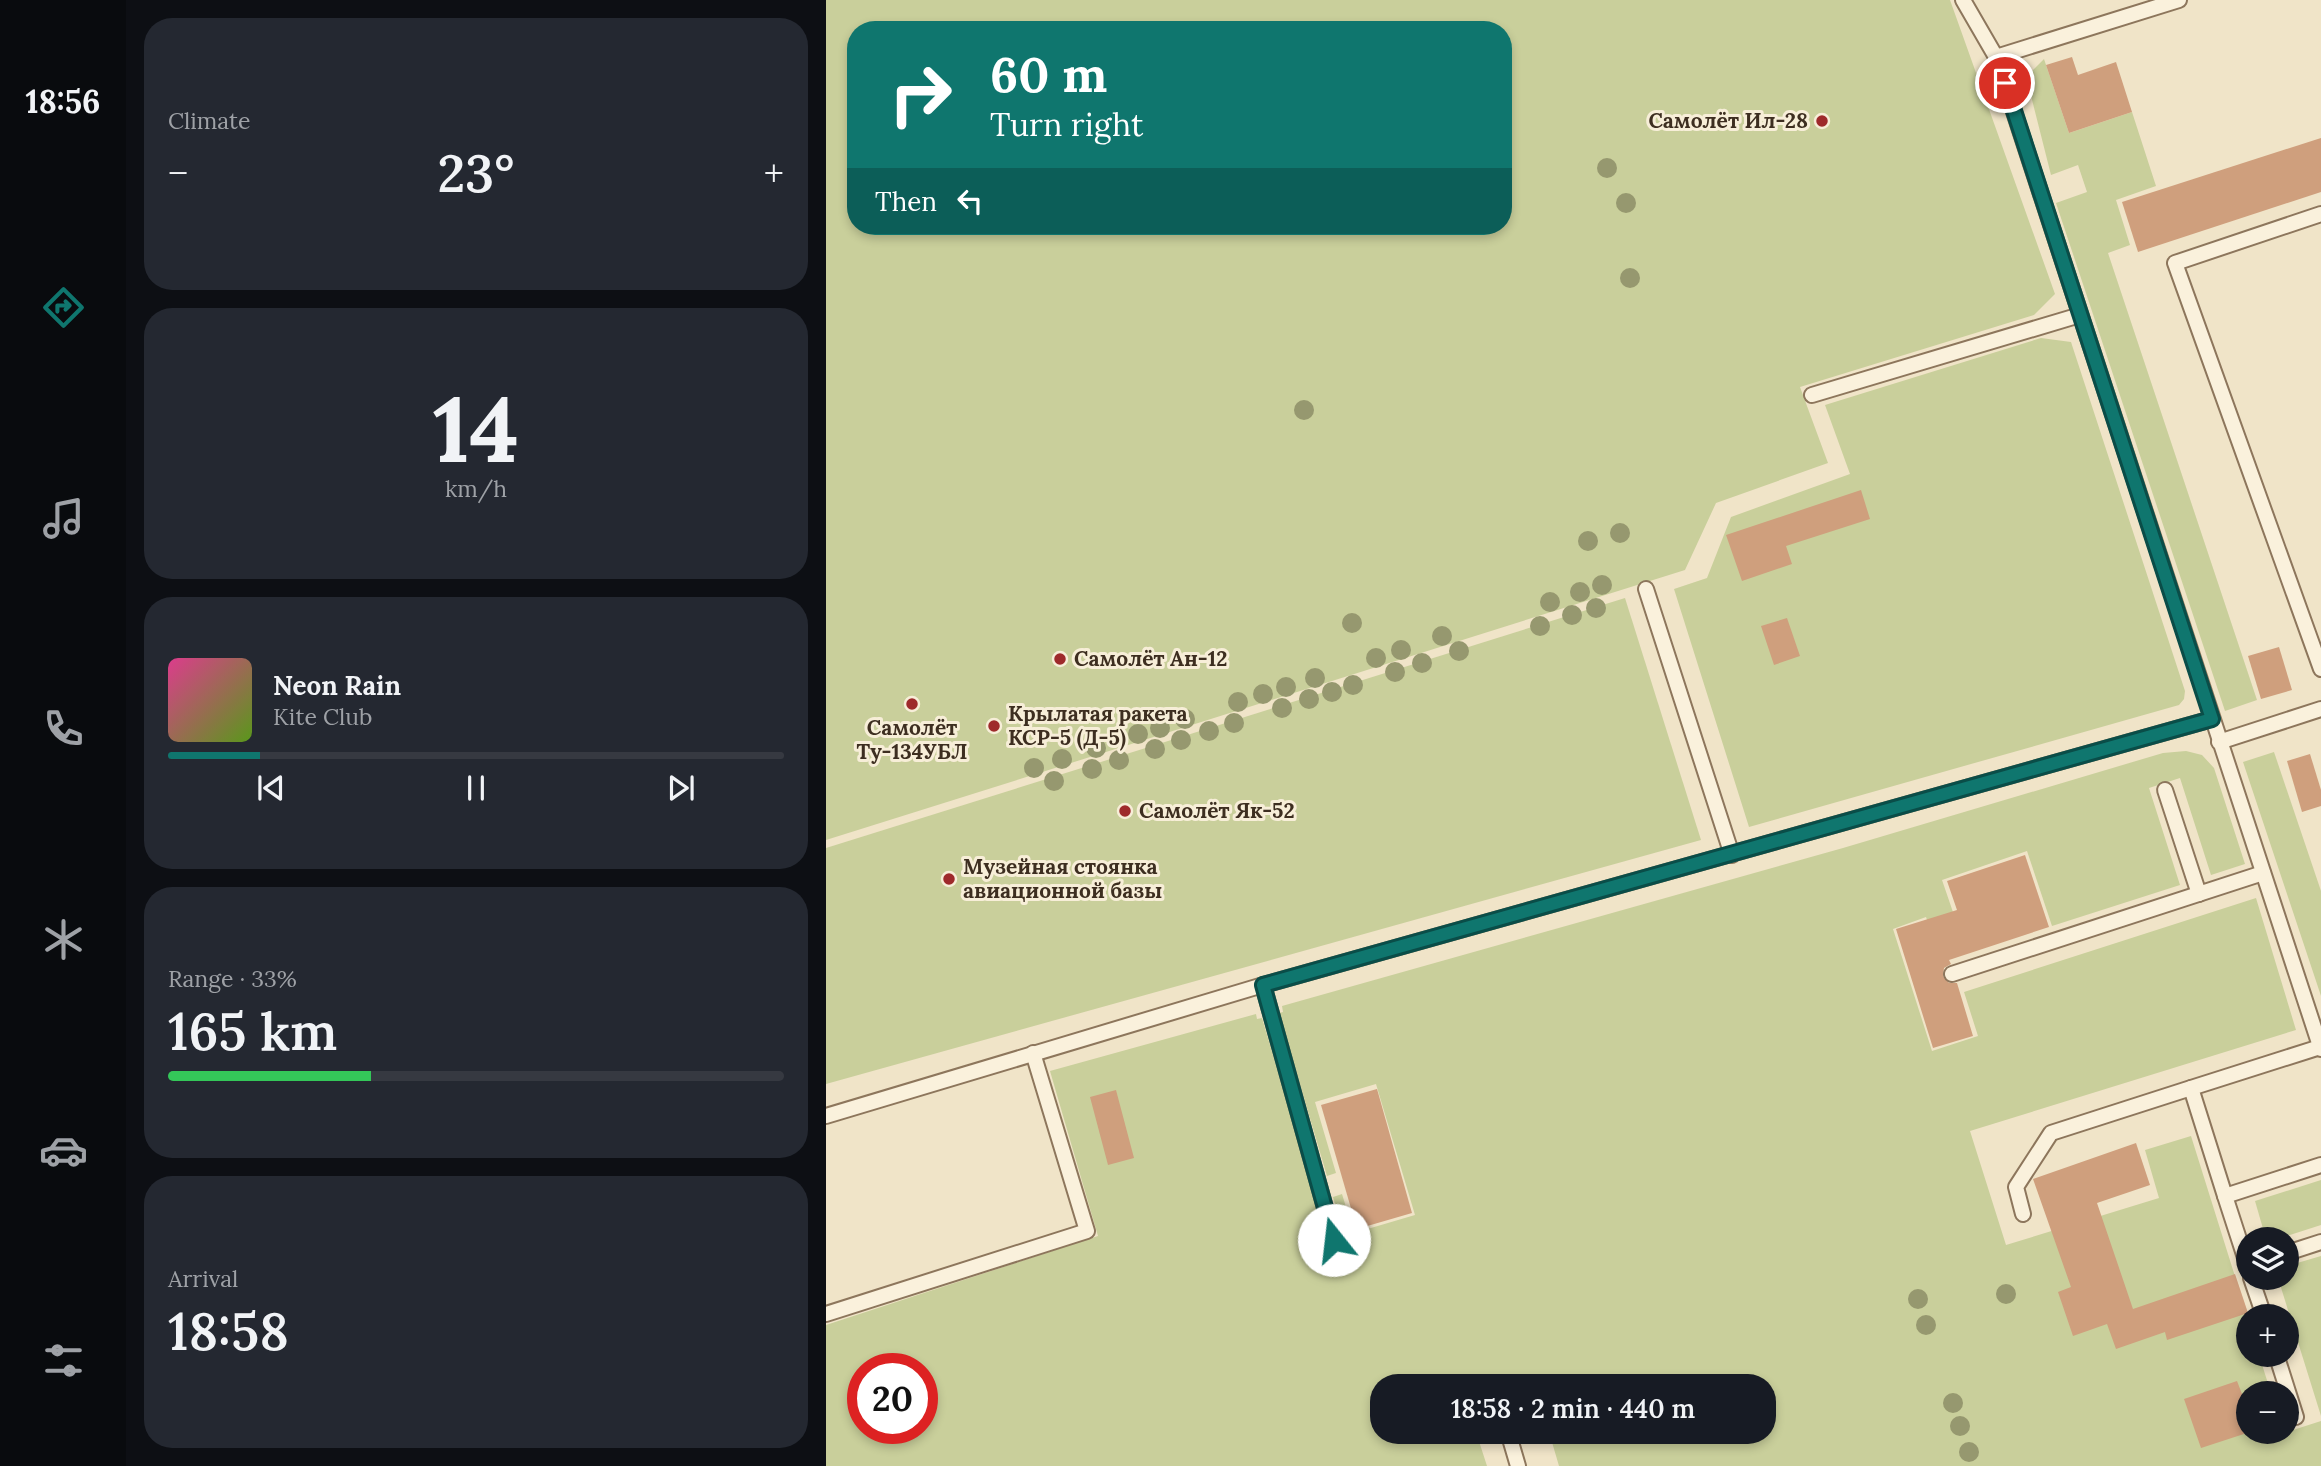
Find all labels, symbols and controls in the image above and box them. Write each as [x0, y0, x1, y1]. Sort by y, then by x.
text: 60 m [990, 43, 1107, 105]
icon: right [875, 49, 966, 140]
pin [1975, 53, 2035, 113]
icon: arrive [1986, 64, 2024, 102]
text: 18:56 [26, 81, 100, 122]
text: Turn right [990, 104, 1143, 145]
text: Climate [168, 106, 250, 135]
place label: Самолёт Ил-28 [1648, 107, 1808, 134]
marker: Самолёт Ил-28 [1814, 113, 1830, 129]
text: 23° [438, 140, 514, 206]
text: − [168, 149, 188, 197]
text: + [764, 149, 784, 197]
icon: left [951, 182, 989, 220]
text: Then [875, 185, 937, 218]
icon: directions [39, 283, 88, 332]
text: 14 [433, 370, 519, 487]
text: km/h [445, 474, 507, 503]
icon: music [39, 494, 88, 543]
place label: Самолёт Ан-12 [1074, 645, 1227, 672]
marker: Самолёт Ан-12 [1052, 651, 1068, 667]
text: Neon Rain [273, 669, 401, 702]
marker: Самолёт Ту-134УБЛ [904, 696, 920, 712]
place label: Крылатая ракета КСР-5 (Д-5) [1008, 700, 1187, 751]
text: Kite Club [273, 702, 372, 731]
icon: phone [39, 704, 88, 753]
place label: Самолёт Ту-134УБЛ [857, 714, 967, 765]
marker: Крылатая ракета КСР-5 (Д-5) [986, 718, 1002, 734]
icon: previous [252, 769, 290, 807]
icon: pause [457, 769, 495, 807]
icon: next [662, 769, 700, 807]
place label: Самолёт Як-52 [1139, 797, 1295, 824]
marker: Самолёт Як-52 [1117, 803, 1133, 819]
place label: Музейная стоянка авиационной базы [963, 853, 1162, 904]
marker: Музейная стоянка авиационной базы [941, 871, 957, 887]
icon: climate [39, 915, 88, 964]
text: Range · 33% [168, 964, 297, 993]
text: 165 km [168, 998, 337, 1064]
icon: car [39, 1126, 88, 1175]
position arrow [1297, 1203, 1371, 1277]
map controls [2236, 1227, 2299, 1444]
button: layers [2236, 1227, 2299, 1290]
text: Arrival [168, 1264, 238, 1293]
text: 18:58 [168, 1298, 289, 1364]
button: + [2236, 1304, 2299, 1367]
icon: filters [39, 1336, 88, 1385]
speed limit sign: 20 [847, 1353, 938, 1444]
button: − [2236, 1381, 2299, 1444]
text: 18:58 · 2 min · 440 m [1451, 1392, 1695, 1425]

